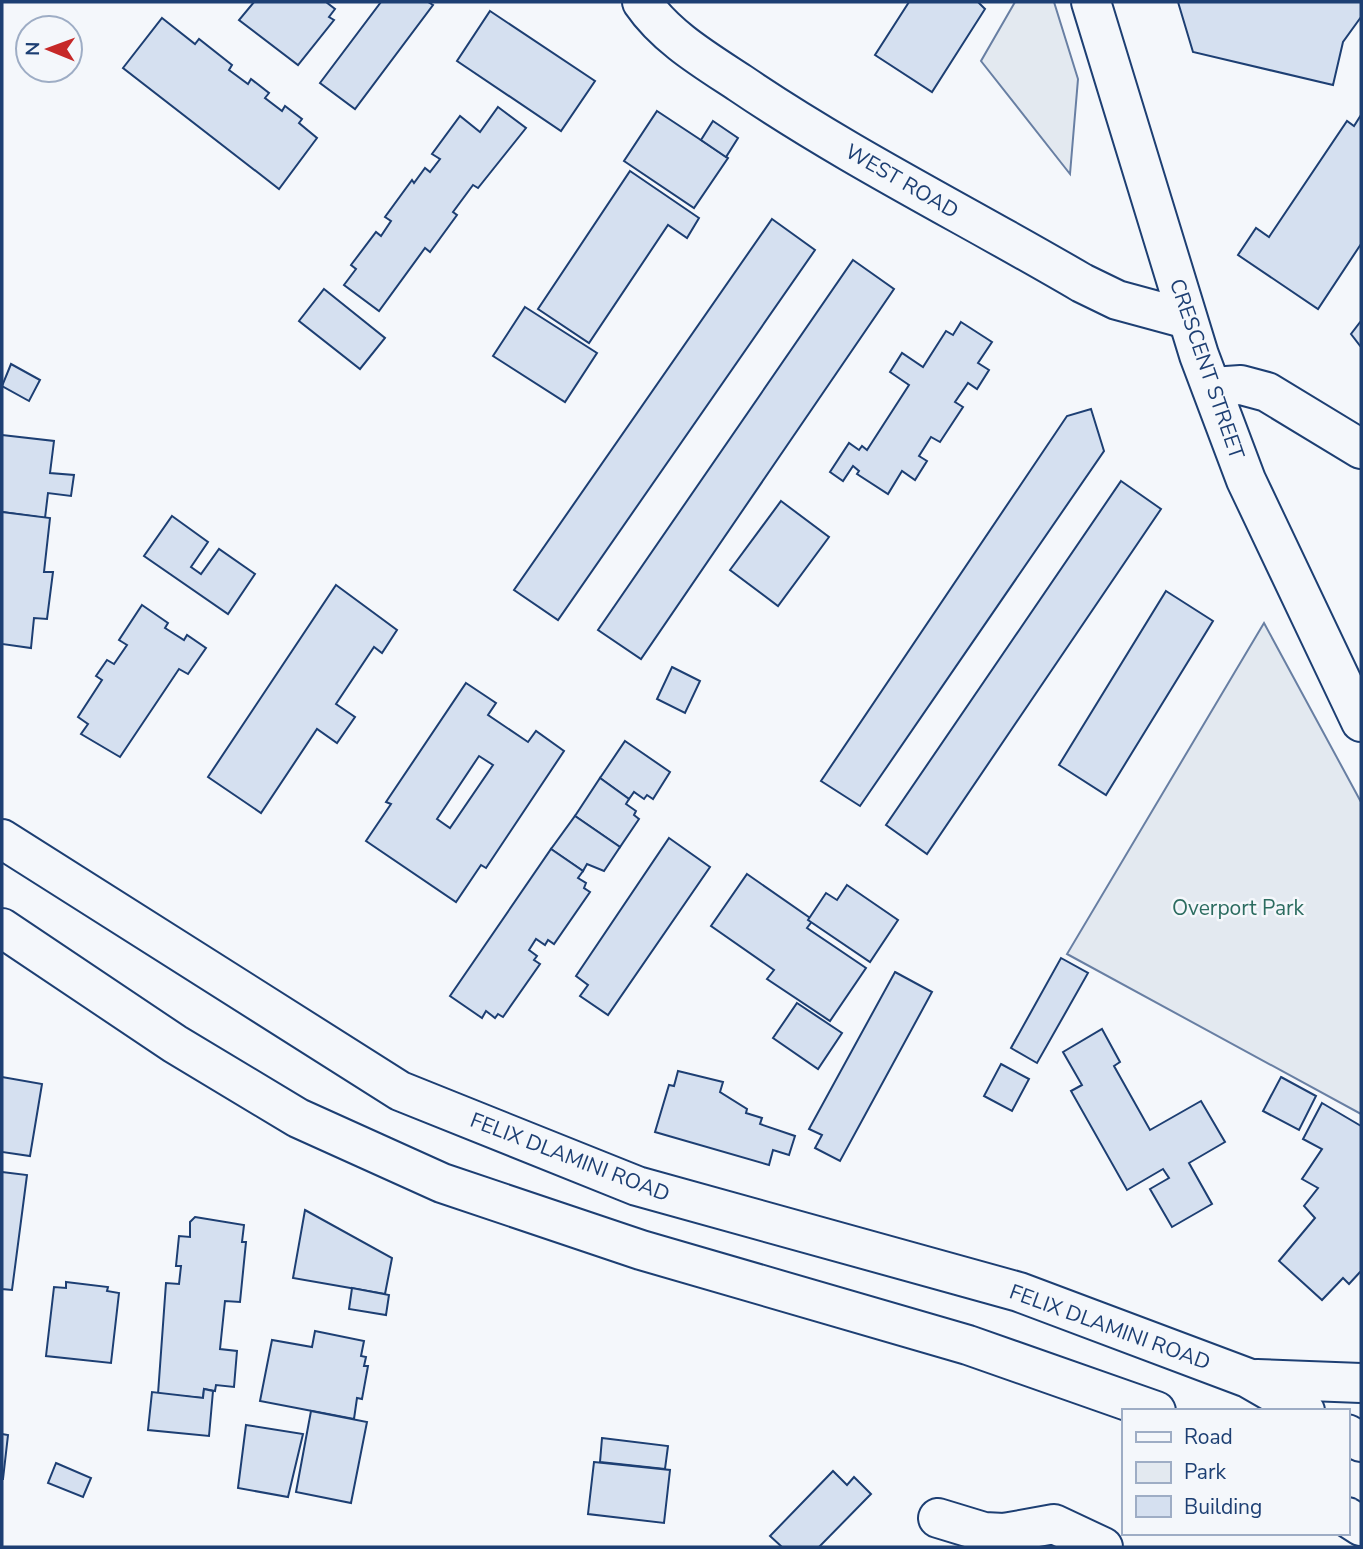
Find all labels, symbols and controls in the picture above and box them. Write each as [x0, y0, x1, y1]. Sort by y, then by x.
north arrow [14, 14, 84, 84]
text: N [20, 41, 46, 56]
street label: WEST ROAD [840, 137, 964, 225]
street label: CRESCENT STREET [1163, 275, 1251, 463]
park label: Overport Park [1172, 894, 1305, 922]
street label: FELIX DLAMINI ROAD [466, 1106, 674, 1208]
street label: FELIX DLAMINI ROAD [1006, 1278, 1214, 1376]
legend [1122, 1409, 1349, 1535]
text: Road [1184, 1423, 1233, 1451]
text: Park [1184, 1458, 1226, 1486]
text: Building [1184, 1493, 1262, 1521]

